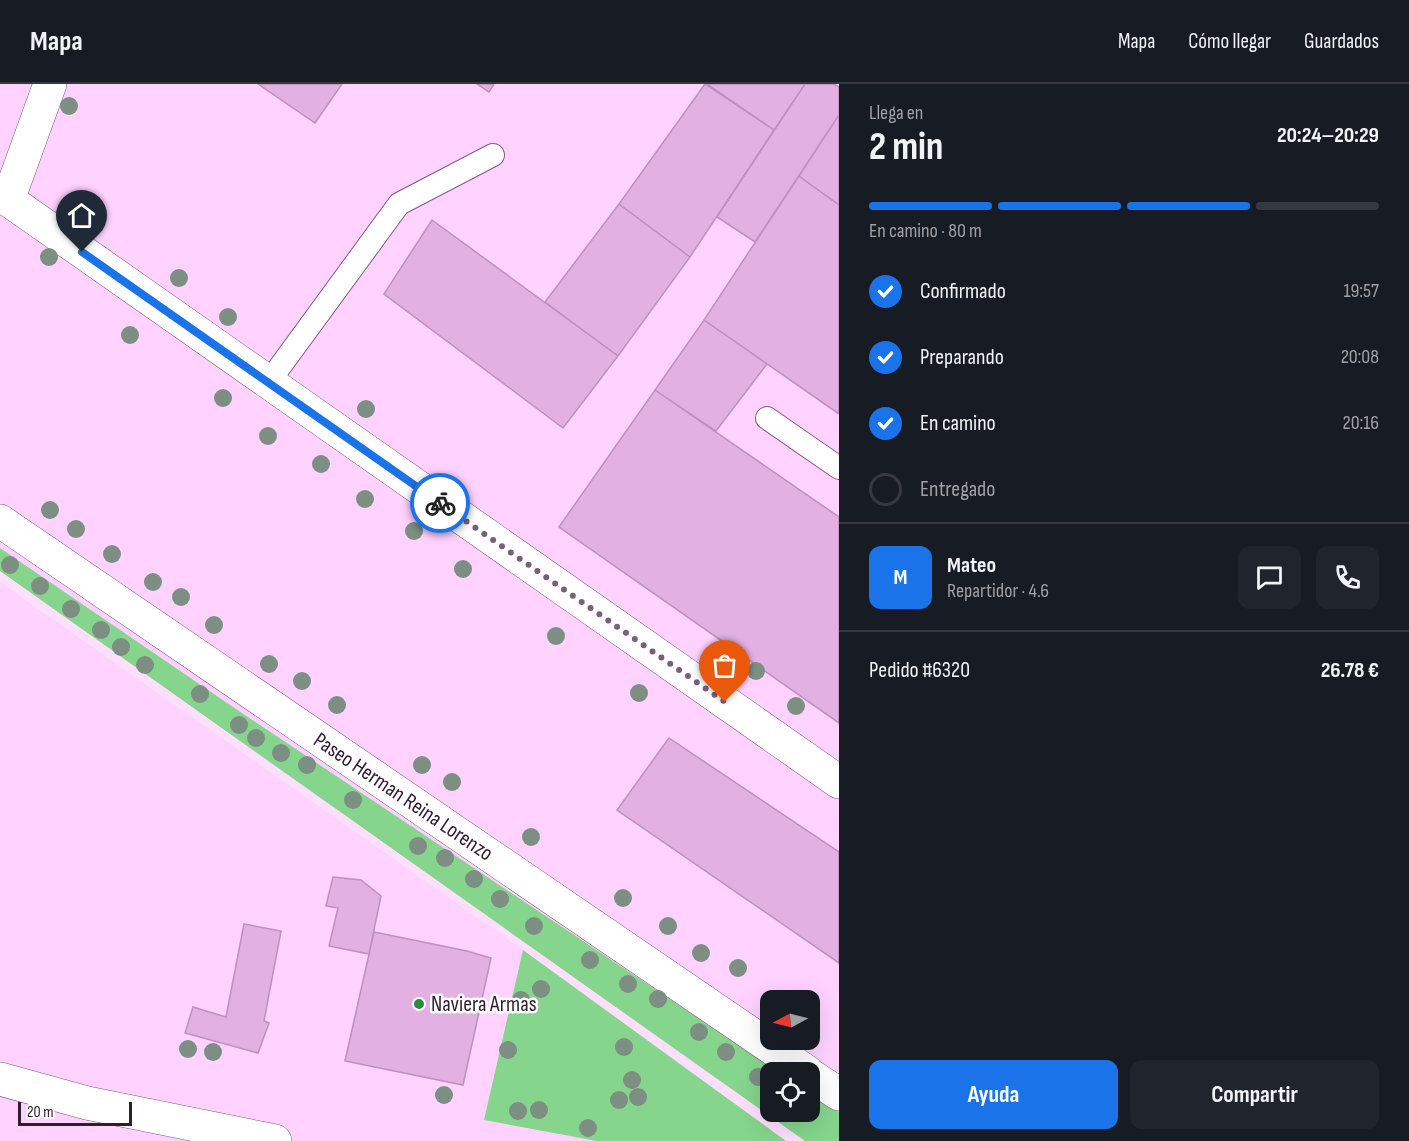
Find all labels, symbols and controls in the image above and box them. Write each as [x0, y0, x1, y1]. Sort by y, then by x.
text: Mapa [30, 25, 83, 58]
text: Mapa [1118, 29, 1155, 54]
text: Cómo llegar [1188, 29, 1271, 54]
text: Guardados [1304, 29, 1379, 54]
text: Llega en [869, 101, 923, 125]
text: 20:24–20:29 [1277, 122, 1379, 149]
text: 2 min [869, 124, 943, 171]
pin [56, 190, 107, 252]
icon: home [65, 199, 98, 232]
text: En camino · 80 m [869, 219, 982, 243]
icon: check [869, 275, 902, 308]
text: Confirmado [920, 278, 1006, 305]
text: 19:57 [1343, 279, 1379, 303]
icon: check [869, 341, 902, 374]
text: Preparando [920, 344, 1004, 371]
text: 20:08 [1341, 345, 1379, 369]
icon: check [869, 407, 902, 440]
text: En camino [920, 410, 996, 437]
text: 20:16 [1343, 411, 1379, 435]
courier [410, 473, 470, 533]
text: Entregado [920, 476, 995, 503]
icon: bike [424, 487, 457, 520]
button: chat [1238, 546, 1301, 609]
button: phone [1316, 546, 1379, 609]
text: Mateo [947, 552, 996, 579]
text: M [894, 564, 907, 591]
text: Repartidor · 4.6 [947, 579, 1049, 603]
pin [699, 640, 750, 702]
icon: bag [708, 649, 741, 682]
text: Pedido #6320 [869, 657, 970, 684]
text: 26.78 € [1321, 657, 1379, 684]
street label: Paseo Herman Reina Lorenzo [308, 727, 498, 867]
north arrow [760, 990, 820, 1050]
map controls [760, 990, 820, 1122]
place label: Naviera Armas [431, 991, 537, 1018]
marker: Naviera Armas [412, 997, 426, 1011]
button: Ayuda [869, 1060, 1118, 1129]
button: Compartir [1130, 1060, 1379, 1129]
button: locate [760, 1062, 820, 1122]
scale bar [18, 1099, 132, 1126]
text: 20 m [27, 1103, 54, 1122]

